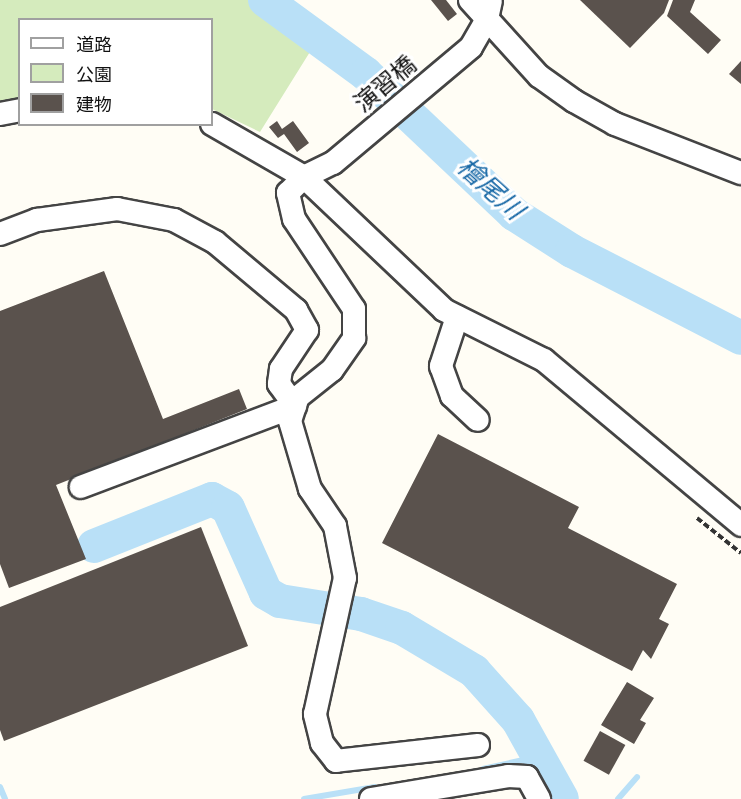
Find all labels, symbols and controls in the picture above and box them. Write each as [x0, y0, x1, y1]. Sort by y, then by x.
legend [18, 18, 213, 126]
text: 道路 [76, 34, 112, 56]
street label: 演習橋 [348, 50, 422, 118]
text: 公園 [76, 64, 112, 86]
text: 建物 [76, 94, 112, 116]
water label: 檜尾川 [451, 151, 529, 227]

